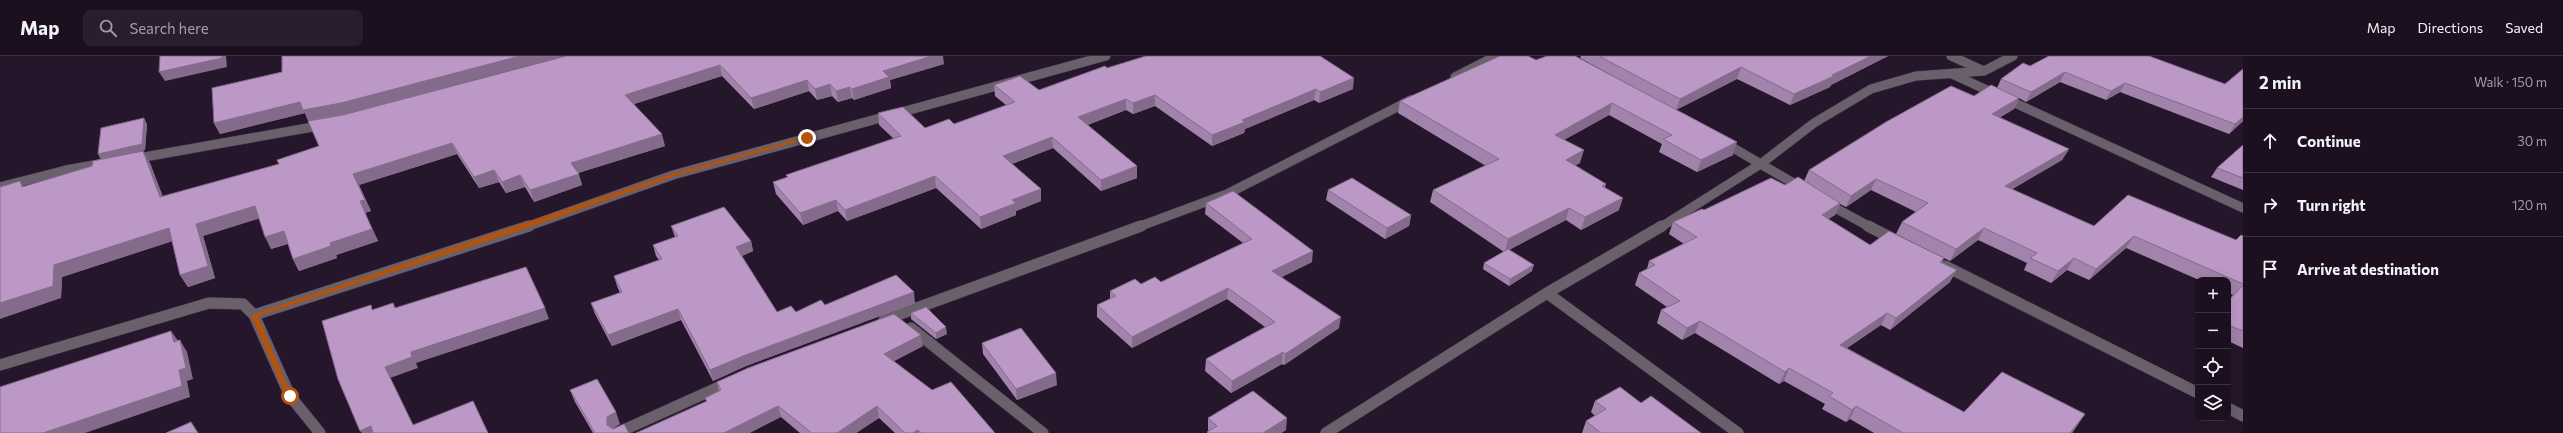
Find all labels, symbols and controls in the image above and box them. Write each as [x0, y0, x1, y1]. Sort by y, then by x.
search box [83, 10, 363, 46]
text: Map [20, 16, 59, 39]
icon: search [97, 17, 119, 39]
text: Search here [129, 19, 209, 37]
text: Map [2367, 19, 2396, 36]
text: Directions [2418, 19, 2483, 36]
text: Saved [2505, 19, 2543, 36]
text: 2 min [2259, 72, 2301, 93]
text: Walk · 150 m [2474, 74, 2547, 90]
route end [798, 129, 816, 147]
icon: ahead [2259, 130, 2281, 152]
text: Continue [2297, 132, 2361, 150]
text: 30 m [2517, 133, 2547, 149]
icon: right [2259, 194, 2281, 216]
text: Turn right [2297, 196, 2366, 214]
text: 120 m [2512, 197, 2547, 213]
icon: arrive [2259, 258, 2281, 280]
text: Arrive at destination [2297, 260, 2439, 278]
map controls [2195, 277, 2231, 421]
button: + [2195, 277, 2231, 313]
button: − [2195, 313, 2231, 349]
button: locate [2195, 349, 2231, 385]
button: layers [2195, 385, 2231, 421]
route start [281, 387, 299, 405]

